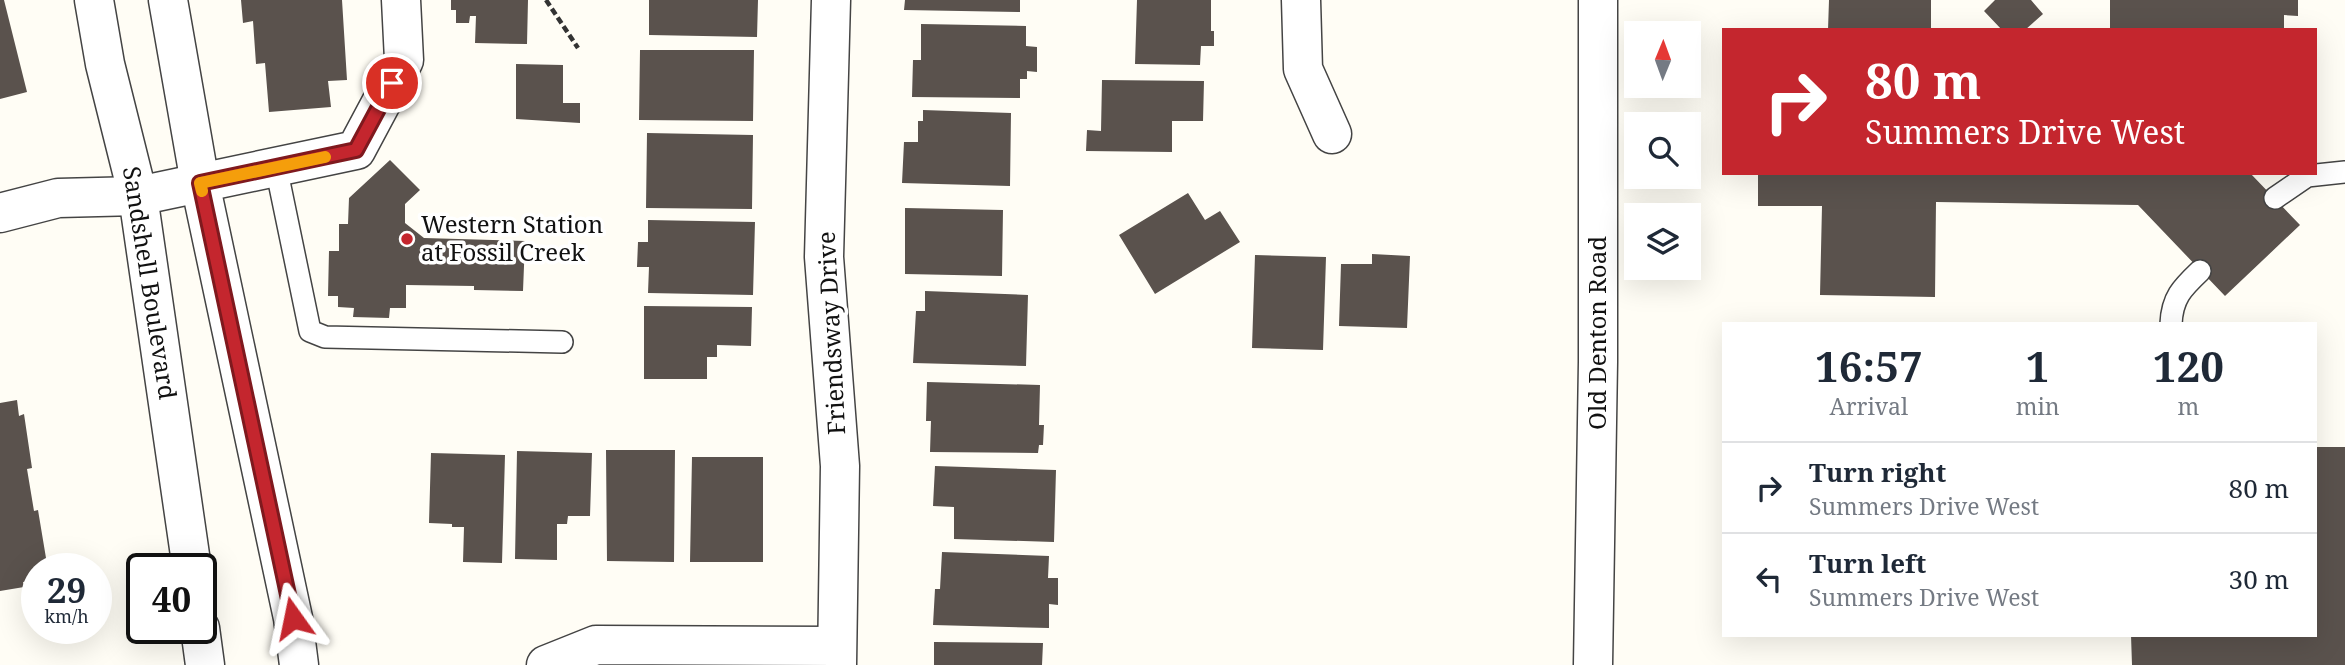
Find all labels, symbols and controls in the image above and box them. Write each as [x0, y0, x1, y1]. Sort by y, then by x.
north arrow [1624, 21, 1701, 98]
map controls [1624, 21, 1701, 280]
text: 80 m [1865, 47, 1981, 113]
pin [362, 53, 422, 113]
icon: right [1750, 56, 1841, 147]
icon: arrive [373, 64, 411, 102]
text: Summers Drive West [1865, 110, 2185, 153]
button: search [1624, 112, 1701, 189]
street label: Sandshell Boulevard [116, 164, 185, 402]
button: layers [1624, 203, 1701, 280]
place label: Western Station at Fossil Creek [421, 207, 603, 268]
street label: Friendsway Drive [809, 230, 852, 436]
marker: Western Station at Fossil Creek [399, 231, 415, 247]
street label: Old Denton Road [1580, 236, 1613, 430]
text: 16:57 [1815, 337, 1923, 394]
text: 1 [2026, 337, 2050, 394]
text: 120 [2153, 337, 2224, 394]
text: Arrival [1830, 390, 1908, 422]
text: min [2016, 390, 2060, 422]
text: m [2177, 390, 2199, 422]
text: Turn right [1809, 454, 1946, 490]
icon: right [1750, 469, 1788, 507]
text: 80 m [2229, 470, 2289, 506]
text: Summers Drive West [1809, 490, 2039, 522]
text: Turn left [1809, 545, 1926, 581]
speed limit sign: 40 [126, 553, 217, 644]
icon: left [1750, 560, 1788, 598]
text: 30 m [2229, 561, 2289, 597]
text: 29 [47, 566, 86, 613]
position arrow [256, 581, 330, 655]
text: Summers Drive West [1809, 581, 2039, 613]
text: km/h [44, 604, 89, 628]

